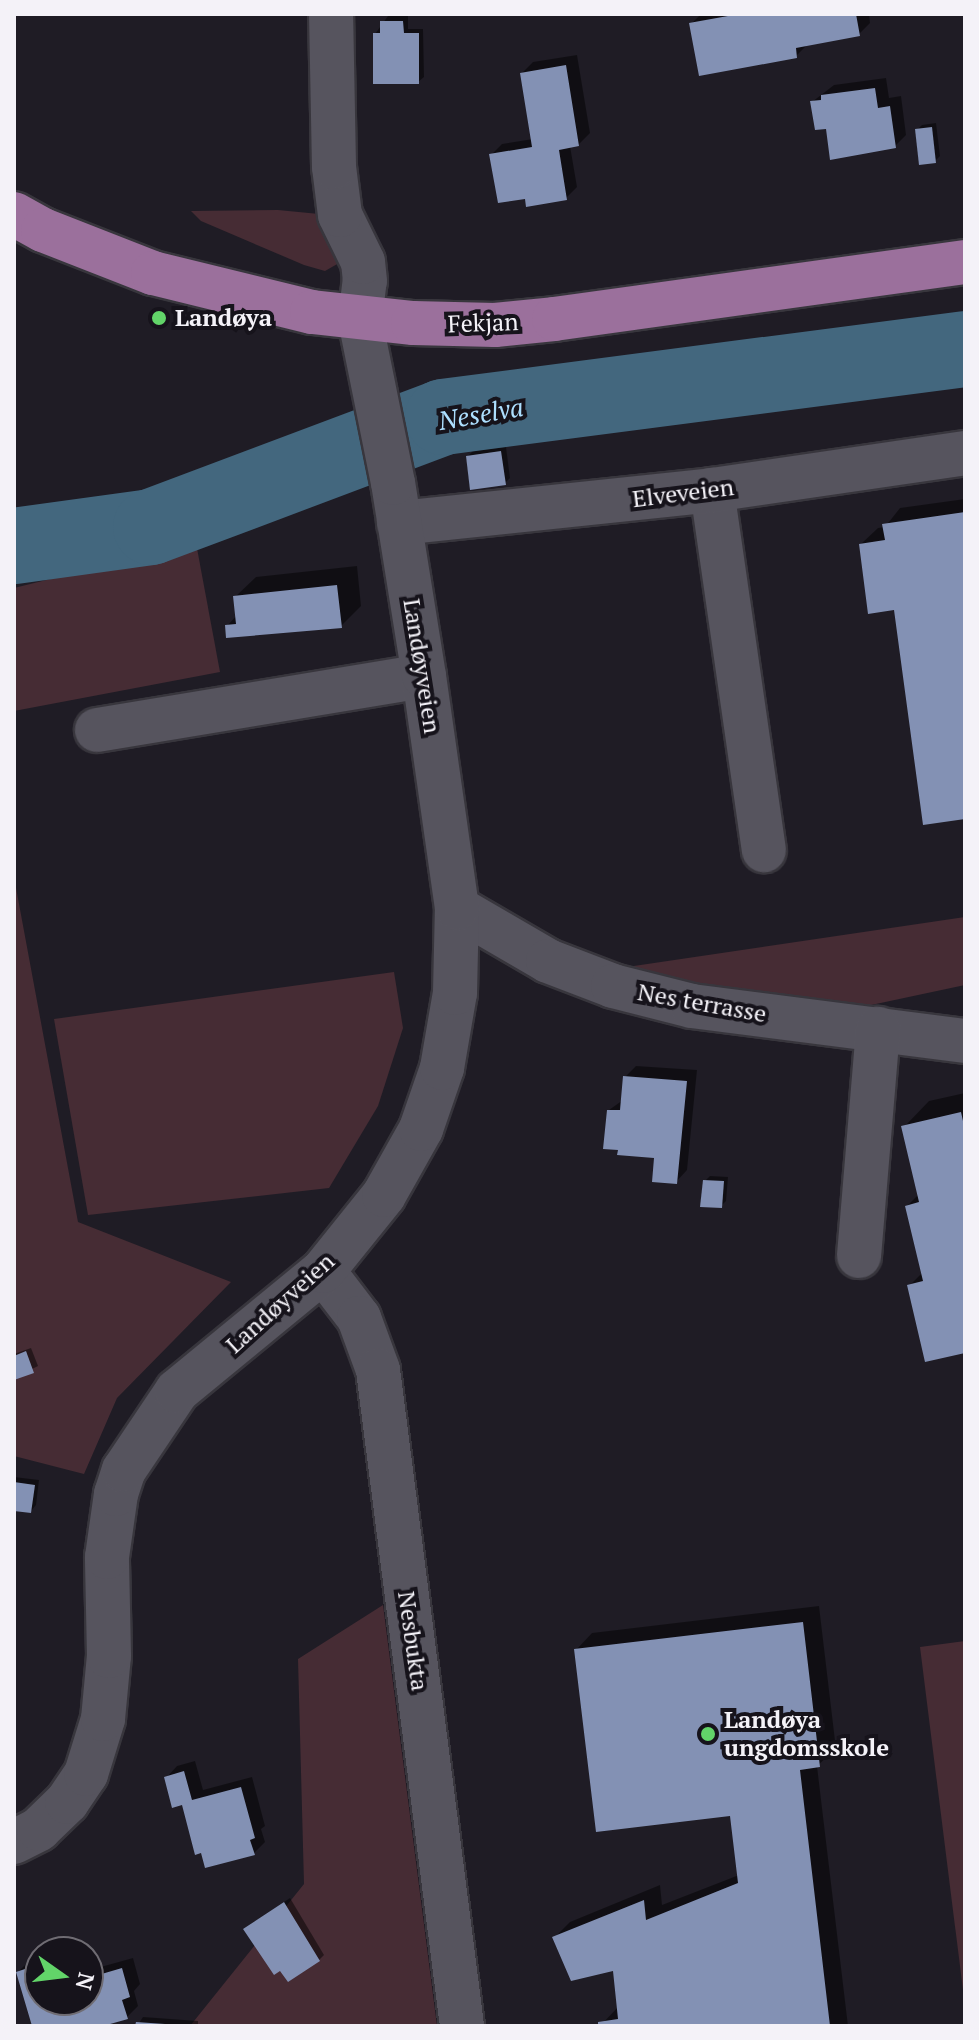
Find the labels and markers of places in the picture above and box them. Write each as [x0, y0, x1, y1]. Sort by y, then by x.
place label: Landøya [175, 304, 272, 332]
marker: Landøya [150, 309, 168, 327]
place label: Landøya ungdomsskole [724, 1706, 889, 1762]
marker: Landøya ungdomsskole [699, 1725, 717, 1743]

